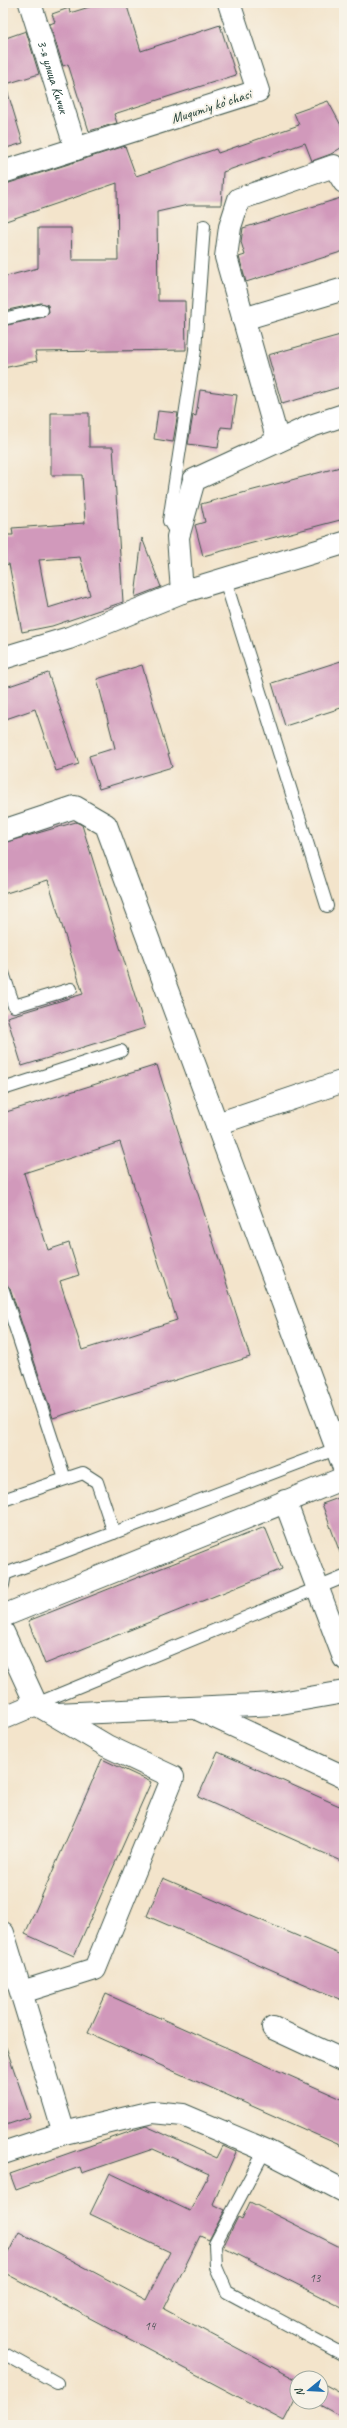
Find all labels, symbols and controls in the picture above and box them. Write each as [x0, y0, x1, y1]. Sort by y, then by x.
street label: 3-я улица Кичик [33, 38, 73, 117]
street label: Muqumiy koʻchasi [169, 85, 256, 127]
house number: 13 [310, 2270, 322, 2286]
house number: 14 [145, 2318, 157, 2334]
north arrow [289, 2370, 329, 2410]
text: N [291, 2386, 307, 2398]

